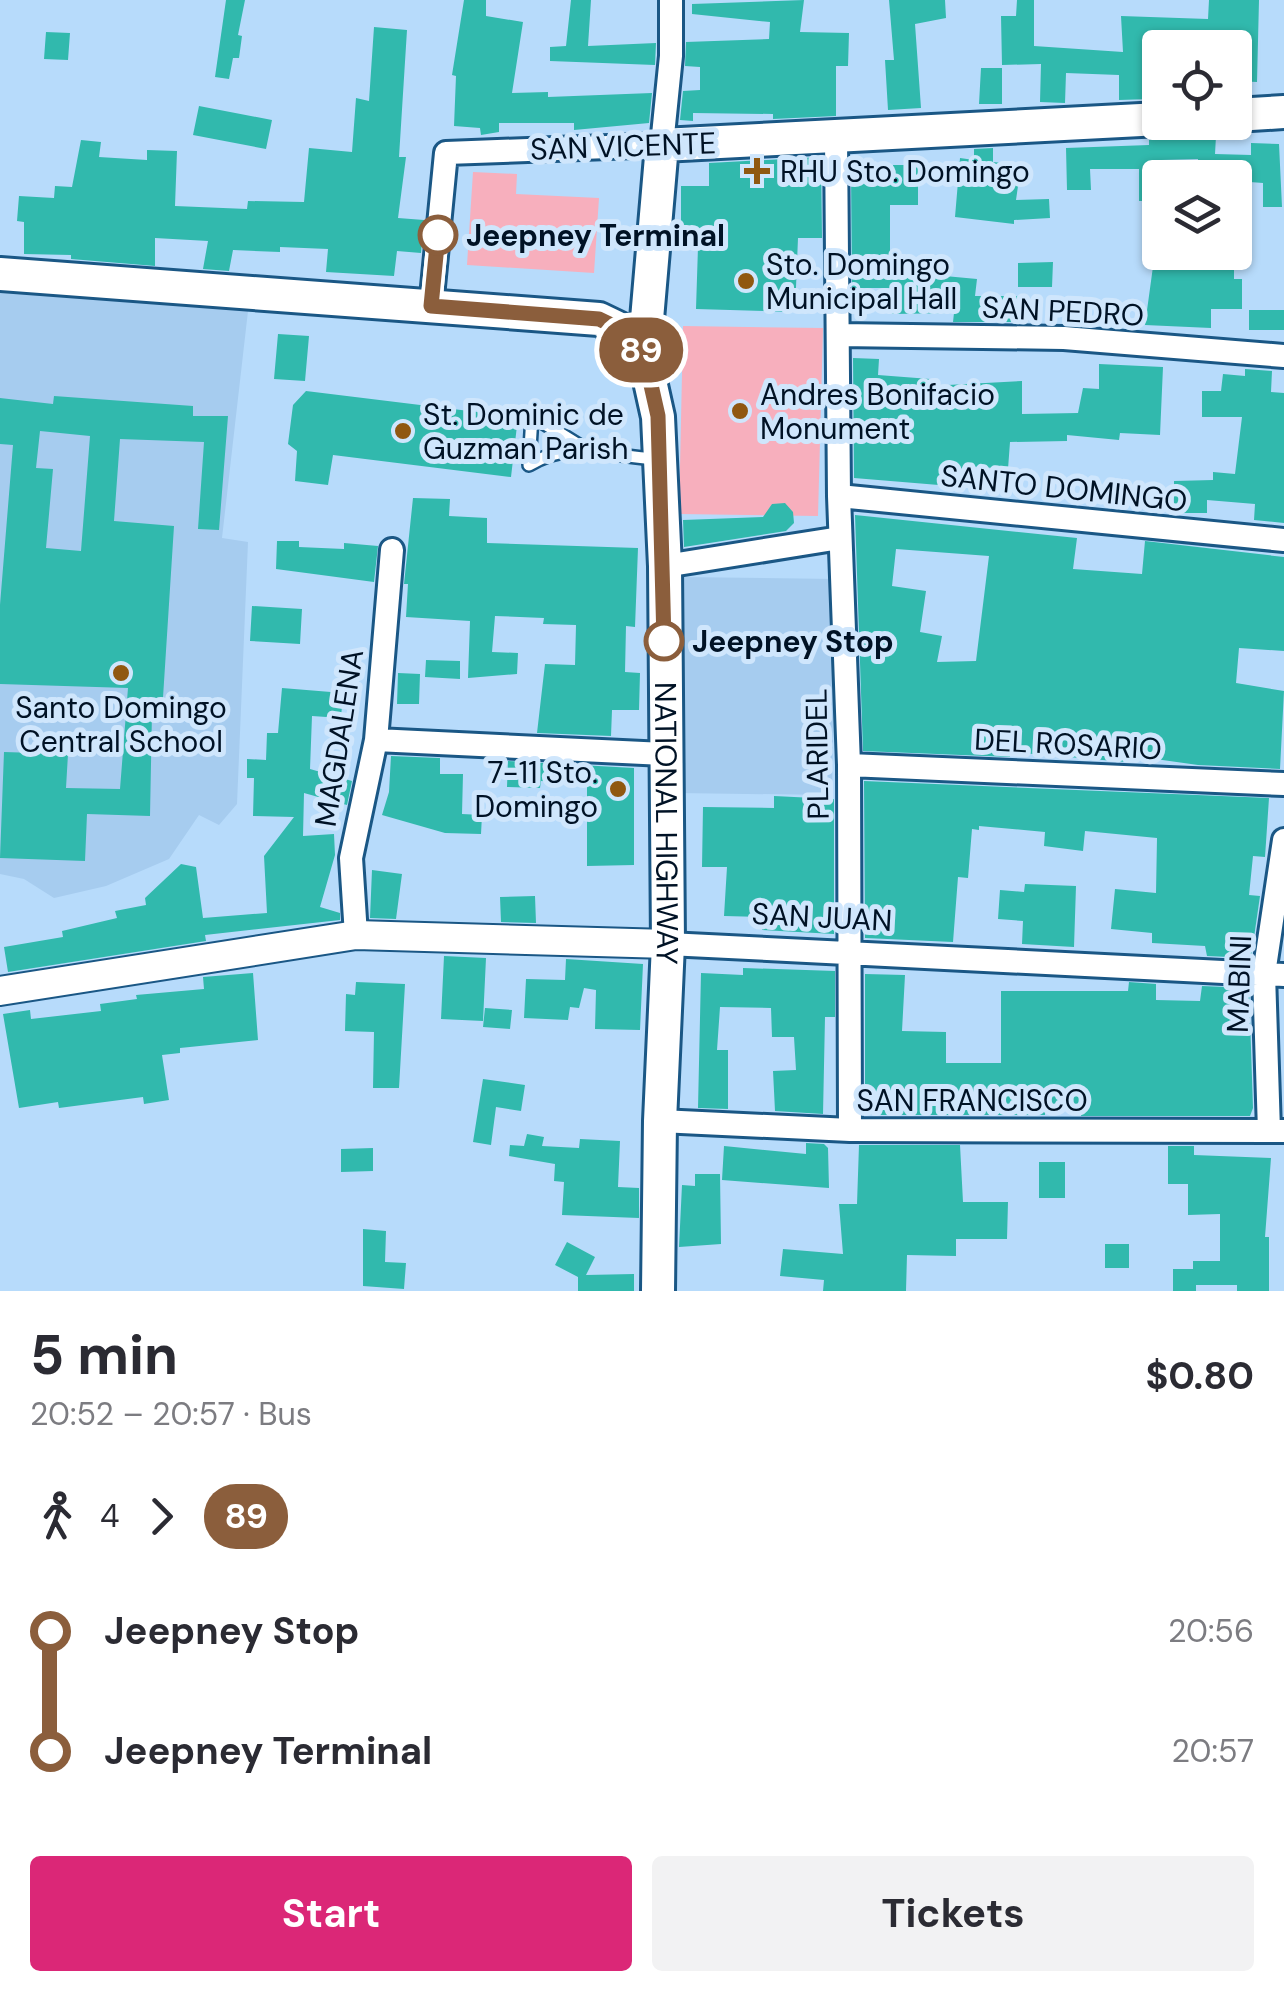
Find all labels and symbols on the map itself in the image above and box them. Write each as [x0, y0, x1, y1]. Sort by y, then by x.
street label: SAN VICENTE [529, 123, 717, 169]
place label: RHU Sto. Domingo [780, 152, 1030, 191]
marker: RHU Sto. Domingo [744, 158, 770, 184]
marker: Jeepney Terminal [419, 216, 457, 254]
place label: Jeepney Terminal [466, 216, 725, 255]
place label: Sto. Domingo Municipal Hall [766, 245, 957, 318]
marker: Sto. Domingo Municipal Hall [735, 270, 757, 292]
street label: SAN PEDRO [981, 287, 1145, 335]
line badge: 89 [596, 318, 686, 382]
place label: Andres Bonifacio Monument [760, 375, 995, 448]
place label: St. Dominic de Guzman Parish [423, 395, 629, 468]
marker: Andres Bonifacio Monument [729, 400, 751, 422]
marker: St. Dominic de Guzman Parish [392, 420, 414, 442]
street label: SANTO DOMINGO [939, 456, 1189, 520]
marker: Jeepney Stop [645, 622, 683, 660]
place label: Jeepney Stop [692, 622, 894, 661]
street label: MAGDALENA [306, 646, 372, 830]
marker: Santo Domingo Central School [110, 662, 132, 684]
street label: NATIONAL HIGHWAY [646, 682, 688, 965]
place label: Santo Domingo Central School [15, 688, 227, 761]
street label: PLARIDEL [796, 688, 838, 820]
street label: DEL ROSARIO [973, 720, 1163, 768]
place label: 7-11 Sto. Domingo [474, 753, 598, 826]
marker: 7-11 Sto. Domingo [607, 778, 629, 800]
street label: SAN JUAN [751, 894, 893, 940]
street label: MABINI [1218, 934, 1260, 1034]
street label: SAN FRANCISCO [856, 1081, 1088, 1120]

